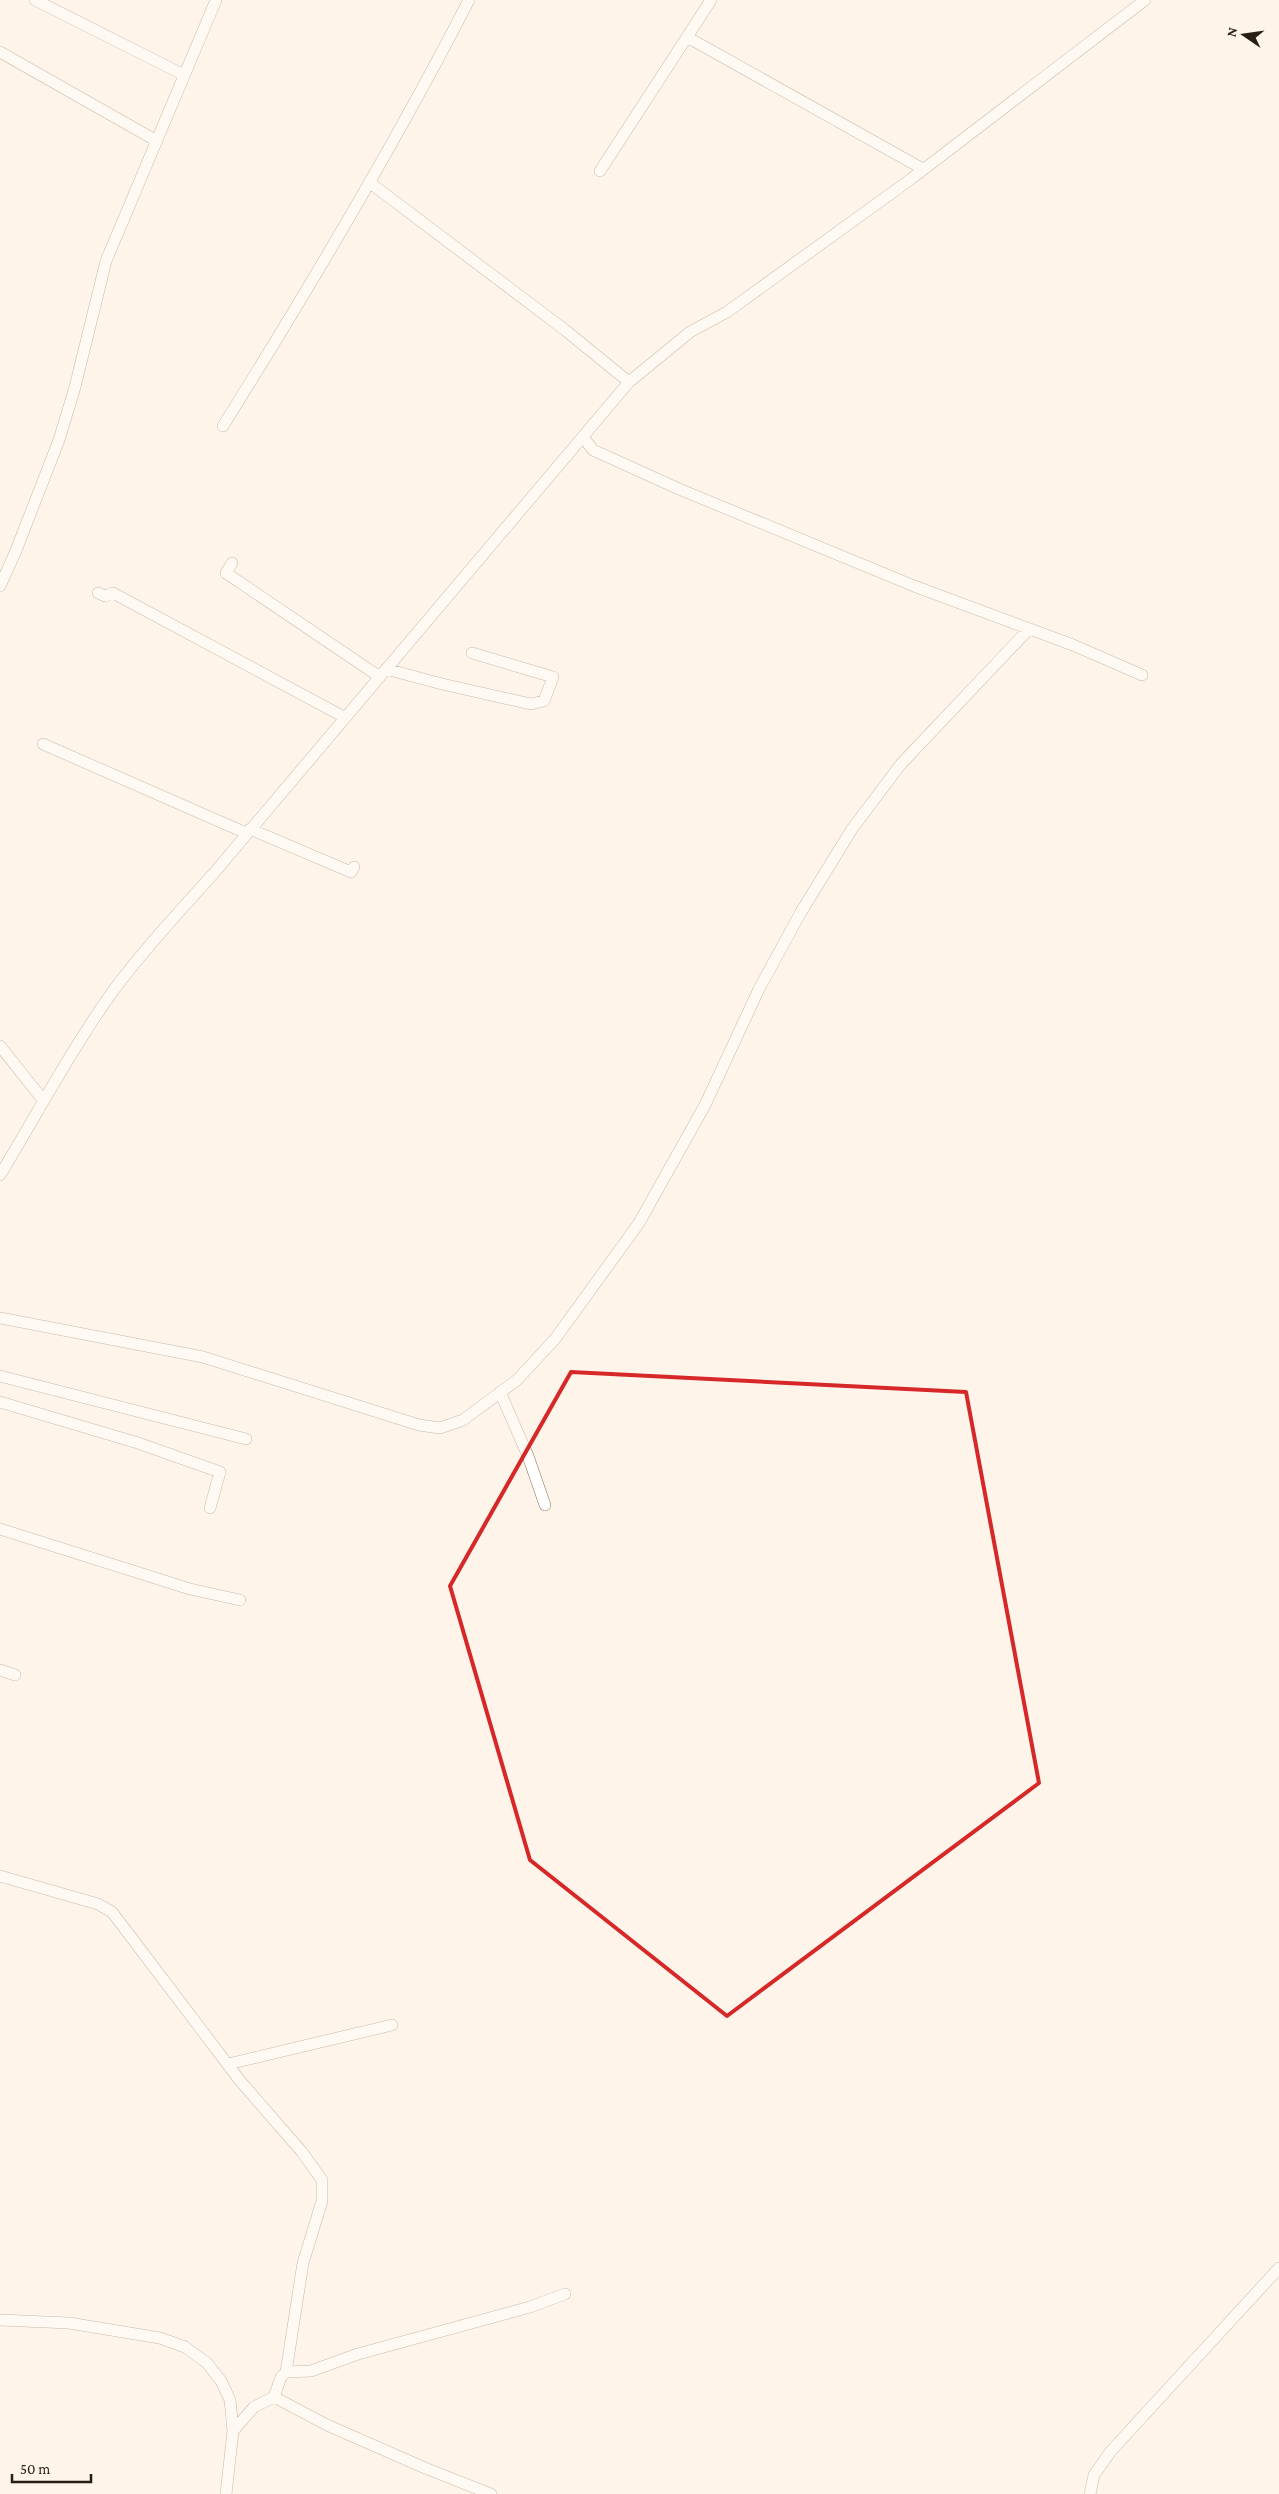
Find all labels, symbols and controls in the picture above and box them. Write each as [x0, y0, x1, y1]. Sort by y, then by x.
north arrow [1219, 10, 1269, 60]
text: N [1222, 25, 1240, 39]
scale bar [12, 2452, 91, 2484]
text: 50 m [20, 2461, 50, 2477]

